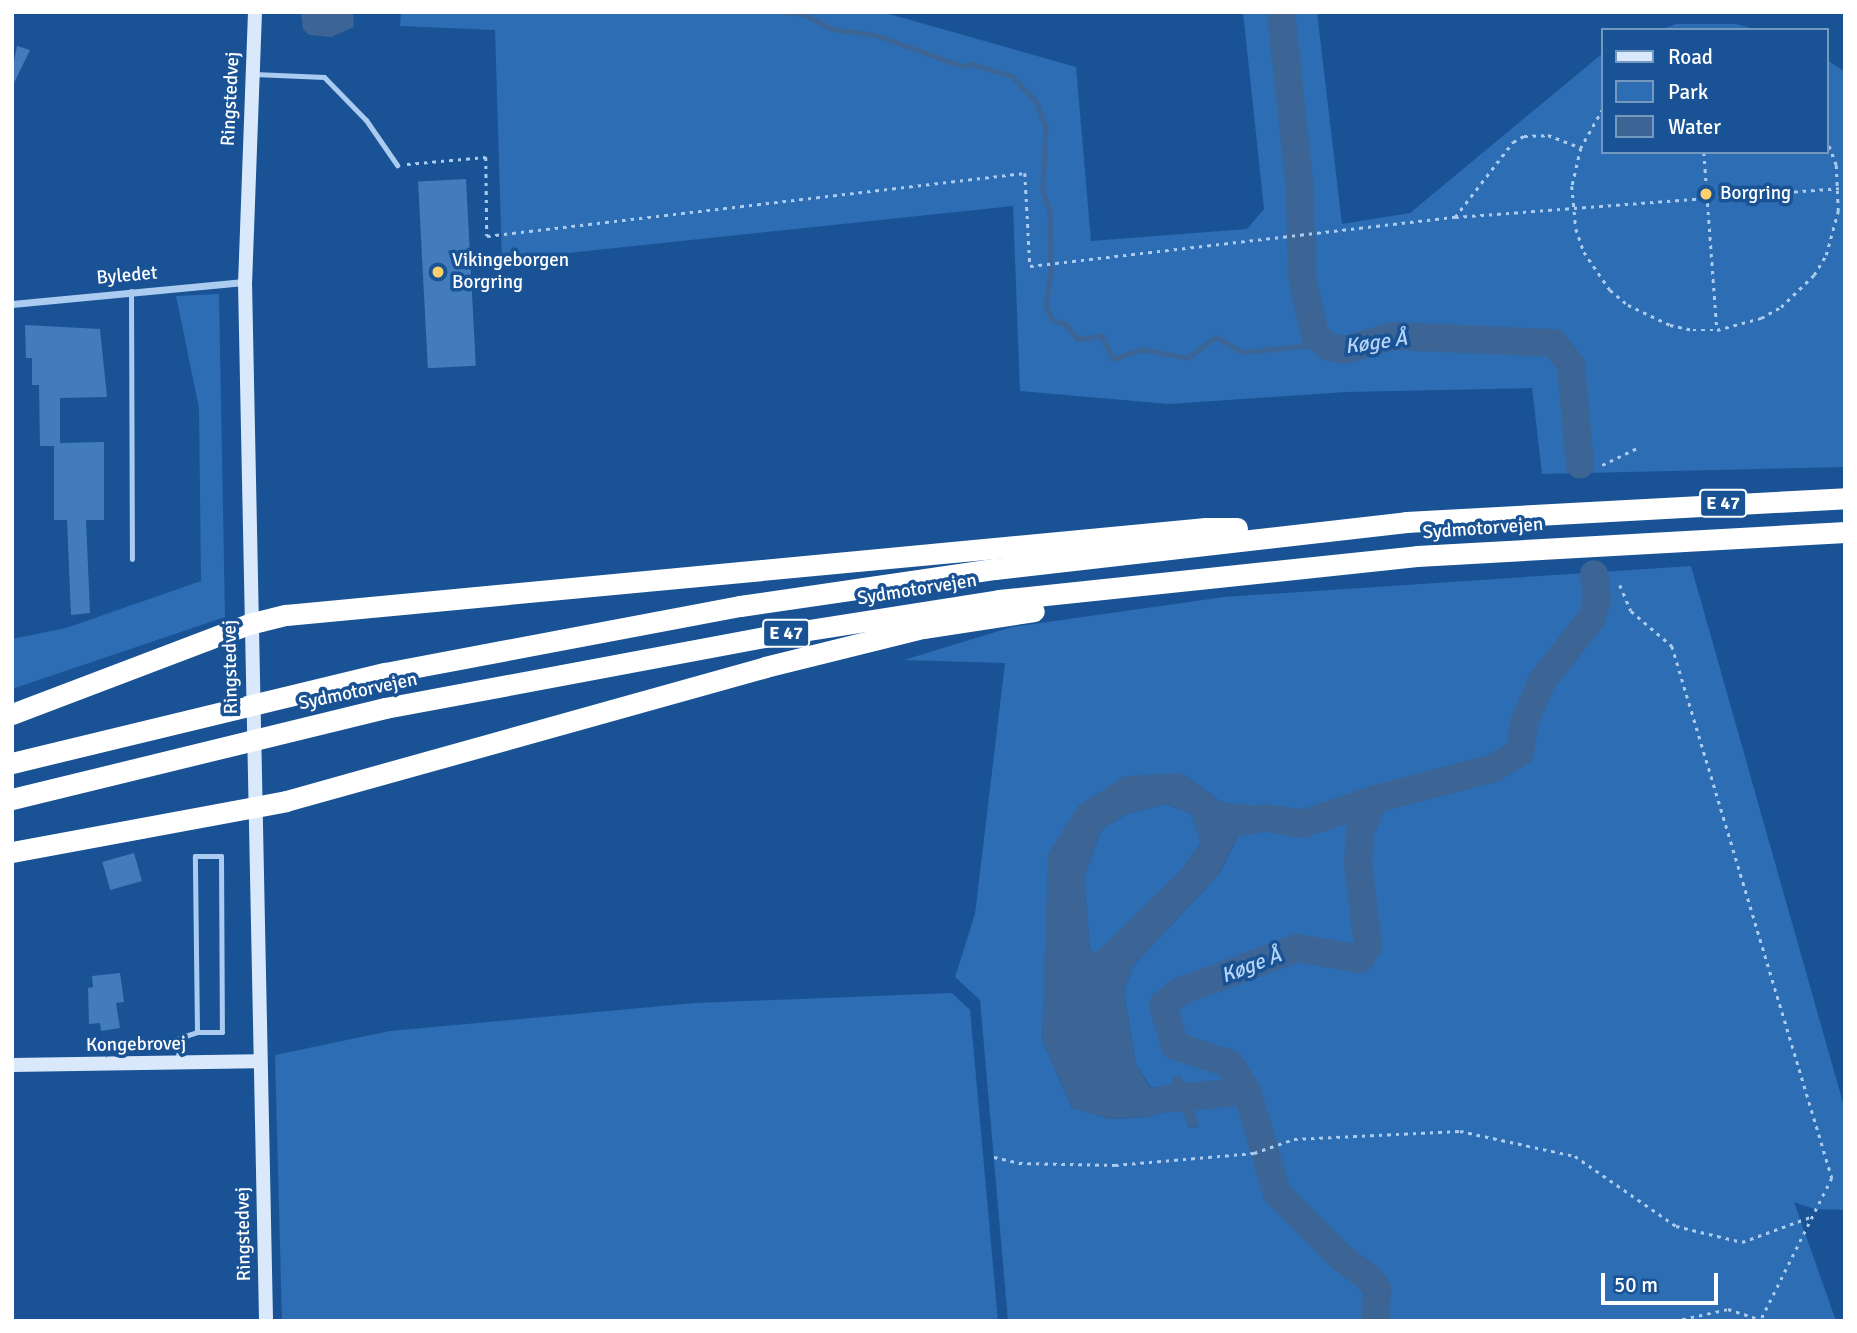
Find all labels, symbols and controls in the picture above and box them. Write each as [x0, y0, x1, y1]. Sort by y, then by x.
legend [1602, 28, 1829, 154]
text: Road [1668, 44, 1713, 70]
street label: Ringstedvej [217, 51, 245, 147]
text: Park [1668, 79, 1708, 105]
text: Water [1668, 114, 1721, 140]
place label: Borgring [1720, 183, 1791, 205]
marker: Borgring [1698, 186, 1714, 202]
place label: Vikingeborgen Borgring [452, 250, 569, 294]
street label: Byledet [96, 262, 158, 290]
marker: Vikingeborgen Borgring [430, 264, 446, 280]
water label: Køge Å [1343, 325, 1409, 359]
road number: E 47 [1698, 489, 1748, 518]
street label: Sydmotorvejen [1422, 513, 1544, 545]
street label: Sydmotorvejen [856, 569, 978, 611]
road number: E 47 [762, 618, 810, 648]
street label: Ringstedvej [219, 620, 243, 714]
street label: Sydmotorvejen [297, 668, 419, 716]
water label: Køge Å [1217, 942, 1285, 988]
street label: Kongebrovej [86, 1033, 186, 1057]
street label: Ringstedvej [232, 1187, 256, 1281]
scale bar [1605, 1260, 1722, 1304]
text: 50 m [1614, 1272, 1658, 1298]

